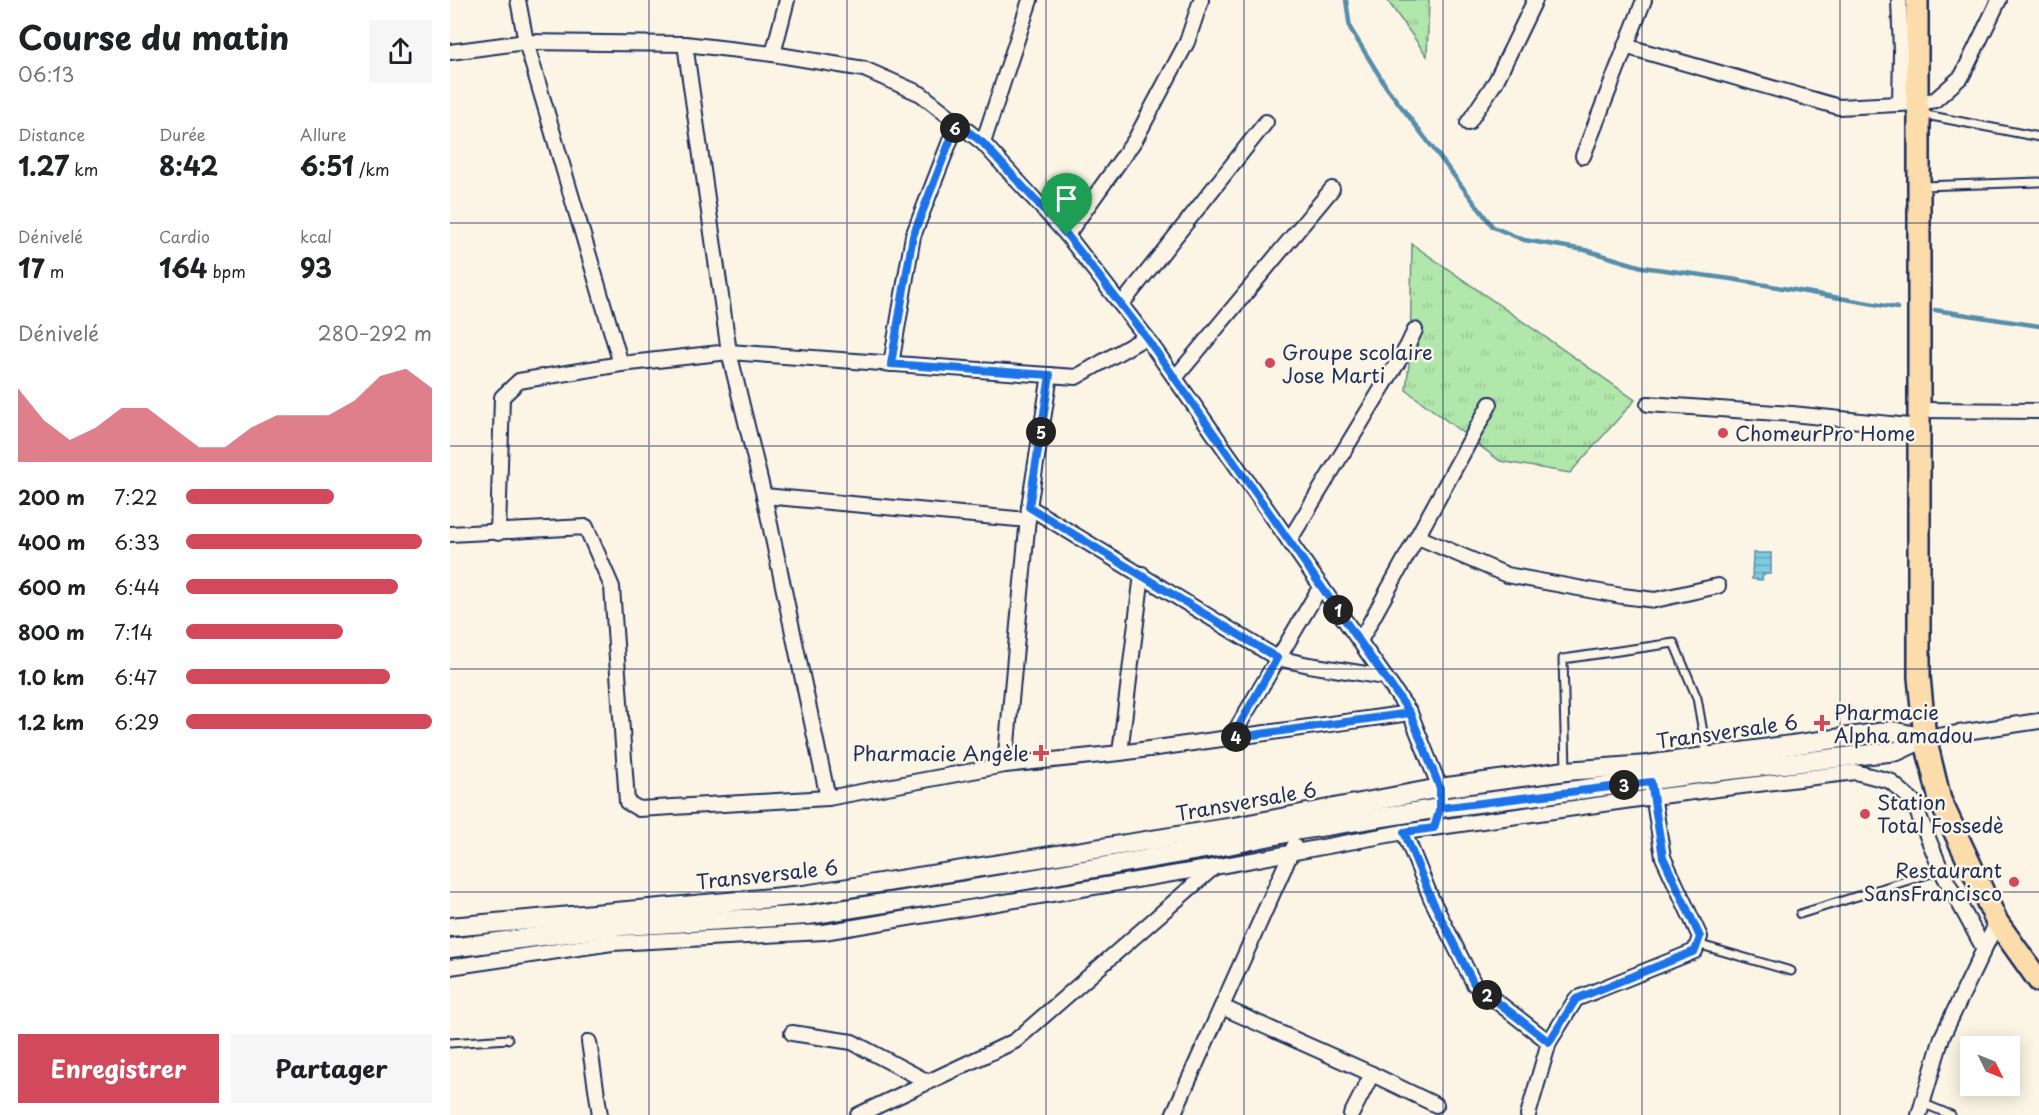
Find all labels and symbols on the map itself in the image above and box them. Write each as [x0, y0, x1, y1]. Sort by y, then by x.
pin: 6 [940, 113, 970, 143]
pin [1041, 173, 1092, 235]
place label: Groupe scolaire Jose Marti [1282, 337, 1433, 390]
marker: Groupe scolaire Jose Marti [1263, 356, 1277, 370]
pin: 5 [1026, 417, 1056, 447]
place label: ChomeurPro Home [1735, 418, 1915, 448]
marker: ChomeurPro Home [1716, 426, 1730, 440]
pin: 1 [1323, 595, 1353, 625]
place label: Pharmacie Alpha amadou [1834, 697, 1973, 750]
street label: Transversale 6 [1654, 706, 1800, 756]
marker: Pharmacie Alpha amadou [1815, 716, 1829, 730]
pin: 4 [1221, 722, 1251, 752]
place label: Pharmacie Angèle [852, 738, 1029, 768]
marker: Pharmacie Angèle [1034, 746, 1048, 760]
pin: 3 [1609, 770, 1639, 800]
street label: Transversale 6 [1173, 774, 1319, 828]
place label: Station Total Fossedè [1877, 787, 2004, 840]
marker: Station Total Fossedè [1858, 807, 1872, 821]
street label: Transversale 6 [695, 852, 839, 896]
place label: Restaurant SansFrancisco [1863, 855, 2002, 908]
marker: Restaurant SansFrancisco [2007, 875, 2021, 889]
pin: 2 [1472, 980, 1502, 1010]
north arrow [1960, 1036, 2020, 1096]

